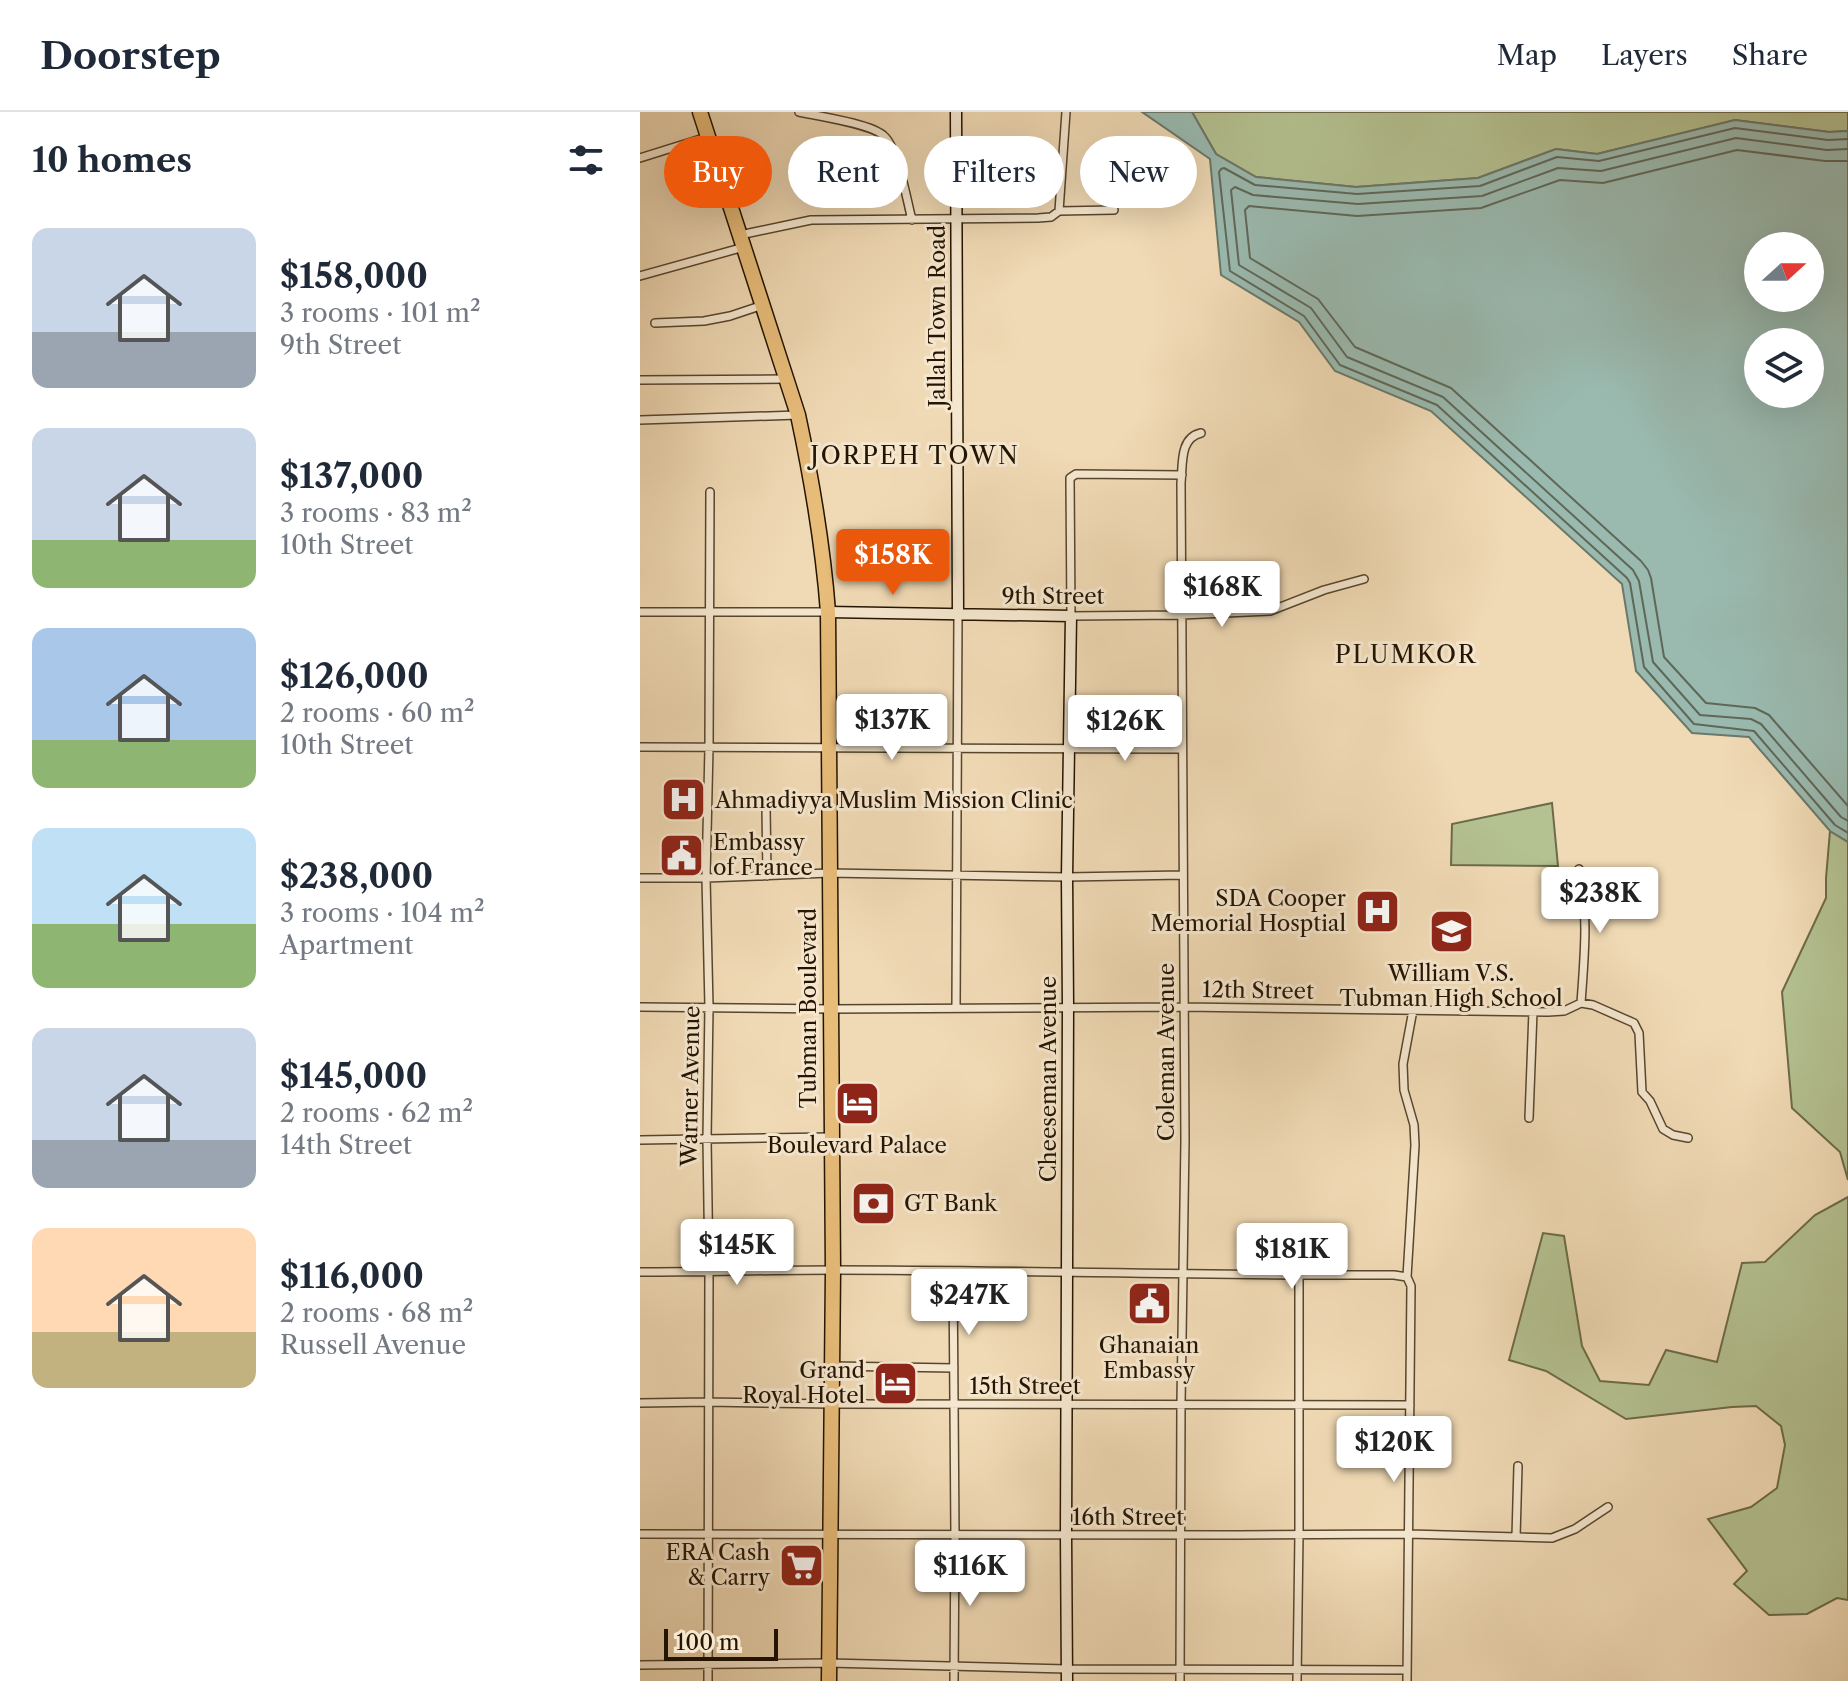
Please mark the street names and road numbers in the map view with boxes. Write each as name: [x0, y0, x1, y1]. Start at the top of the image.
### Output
street label: Jallah Town Road: [924, 225, 951, 410]
street label: 9th Street: [1002, 583, 1105, 610]
street label: Tubman Boulevard: [795, 908, 822, 1108]
street label: Coleman Avenue: [1153, 963, 1180, 1141]
street label: Cheeseman Avenue: [1035, 976, 1062, 1182]
street label: 12th Street: [1202, 976, 1314, 1005]
street label: Warner Avenue: [676, 1005, 705, 1168]
street label: 15th Street: [970, 1373, 1081, 1400]
street label: 16th Street: [1072, 1504, 1184, 1531]

